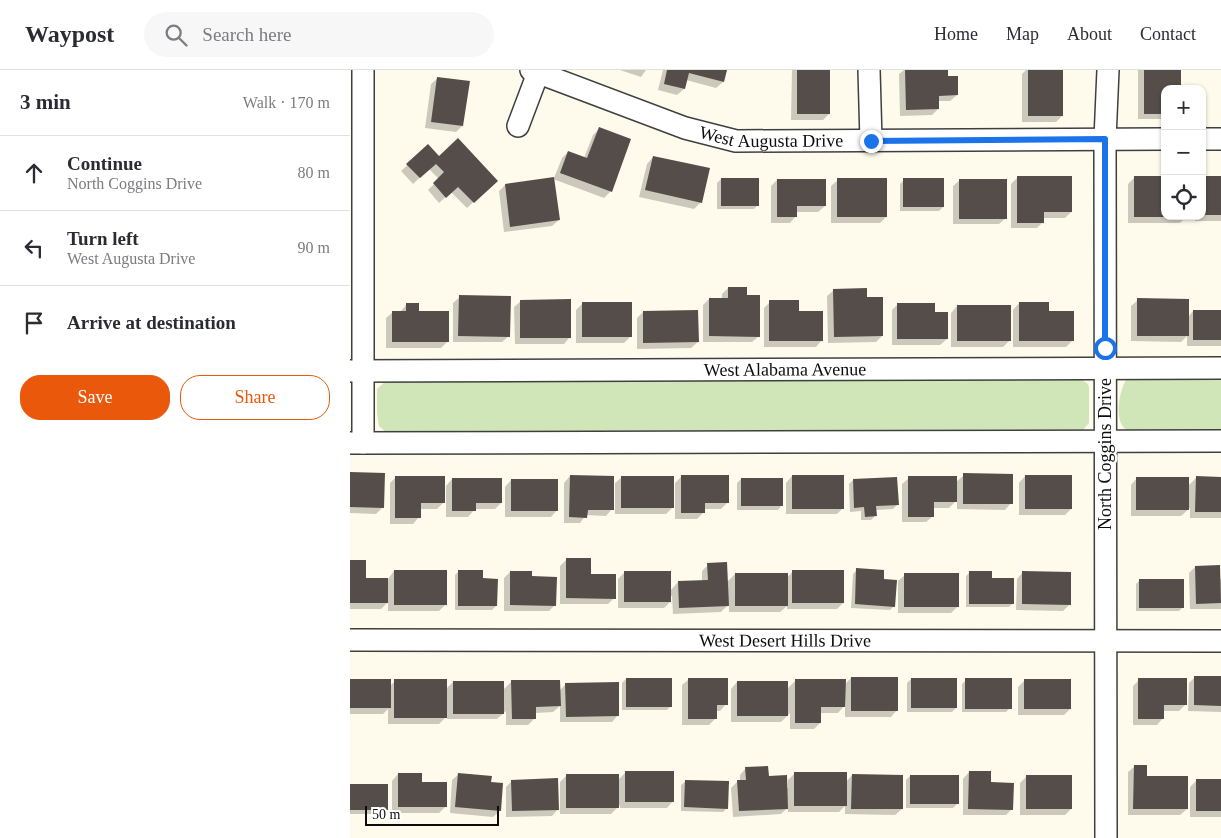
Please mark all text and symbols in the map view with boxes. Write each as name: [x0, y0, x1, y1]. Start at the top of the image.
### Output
search box: [144, 12, 494, 57]
text: Waypost: [25, 21, 114, 47]
icon: search: [162, 21, 190, 49]
text: Search here: [202, 24, 292, 45]
text: Home: [934, 24, 978, 44]
text: Map: [1006, 24, 1039, 44]
text: About: [1067, 24, 1112, 44]
text: Contact: [1140, 24, 1196, 44]
map controls: [1161, 85, 1206, 220]
button: +: [1161, 85, 1206, 130]
text: 3 min: [20, 90, 71, 114]
text: Walk · 170 m: [243, 94, 330, 111]
street label: West Augusta Drive: [697, 122, 843, 151]
route end: [860, 130, 883, 153]
button: −: [1161, 130, 1206, 175]
text: Continue: [67, 153, 142, 174]
icon: ahead: [20, 159, 48, 187]
text: 80 m: [298, 164, 330, 181]
text: North Coggins Drive: [67, 175, 202, 192]
button: locate: [1161, 175, 1206, 220]
text: Turn left: [67, 228, 139, 249]
icon: left: [20, 234, 48, 262]
text: 90 m: [298, 239, 330, 256]
text: West Augusta Drive: [67, 250, 195, 267]
icon: arrive: [20, 309, 48, 337]
text: Arrive at destination: [67, 312, 236, 333]
route start: [1094, 337, 1117, 360]
street label: West Alabama Avenue: [704, 359, 866, 380]
button: Save: [20, 375, 170, 420]
button: Share: [180, 375, 330, 420]
street label: North Coggins Drive: [1095, 378, 1115, 530]
street label: West Desert Hills Drive: [699, 630, 871, 651]
scale bar: [365, 803, 499, 826]
text: 50 m: [372, 807, 400, 822]

